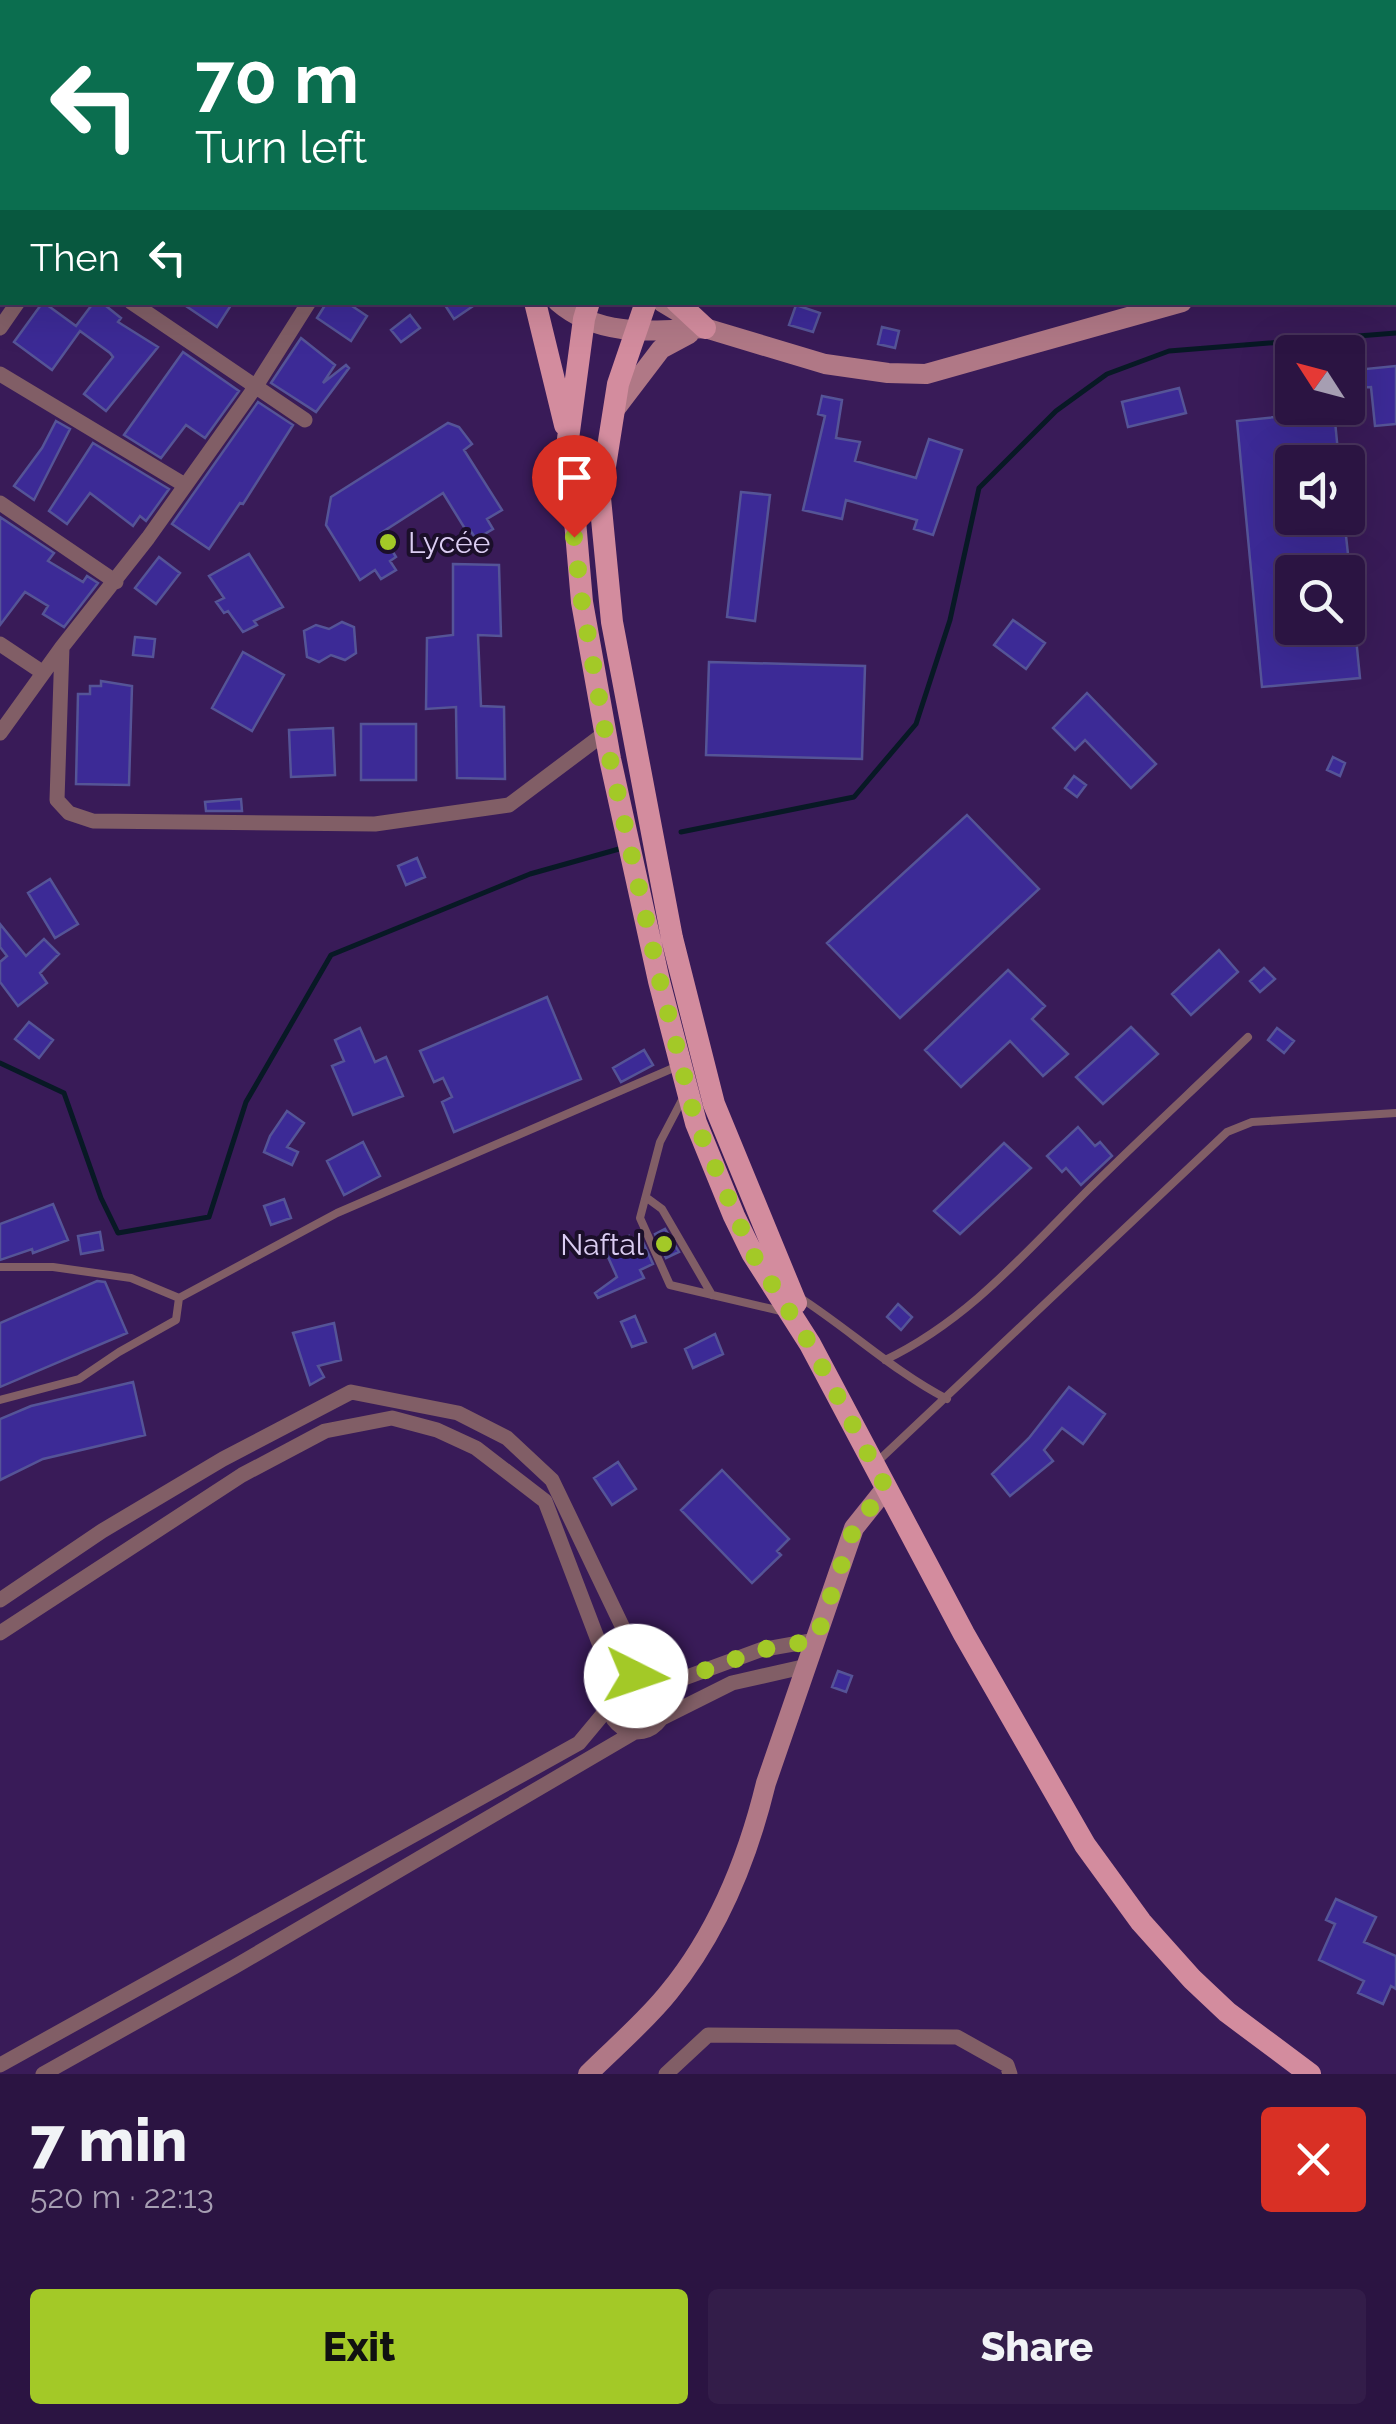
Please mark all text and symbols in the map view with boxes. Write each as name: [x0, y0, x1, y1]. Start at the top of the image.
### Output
text: 70 m: [195, 37, 359, 119]
icon: left: [30, 40, 160, 170]
text: Turn left: [195, 121, 367, 174]
icon: left: [140, 230, 195, 285]
text: Then: [30, 235, 120, 280]
north arrow: [1275, 335, 1365, 425]
map controls: [1275, 335, 1365, 645]
pin: [532, 435, 617, 538]
button: sound: [1275, 445, 1365, 535]
icon: arrive: [547, 450, 602, 505]
place label: Lycée: [408, 525, 490, 560]
marker: Lycée: [377, 531, 399, 553]
button: search: [1275, 555, 1365, 645]
place label: Naftal: [560, 1227, 645, 1262]
marker: Naftal: [653, 1233, 675, 1255]
position arrow: [584, 1624, 688, 1728]
text: 7 min: [30, 2105, 188, 2175]
button: close: [1261, 2107, 1366, 2212]
text: 520 m · 22:13: [30, 2178, 214, 2215]
button: Exit: [30, 2289, 688, 2404]
button: Share: [708, 2289, 1366, 2404]

